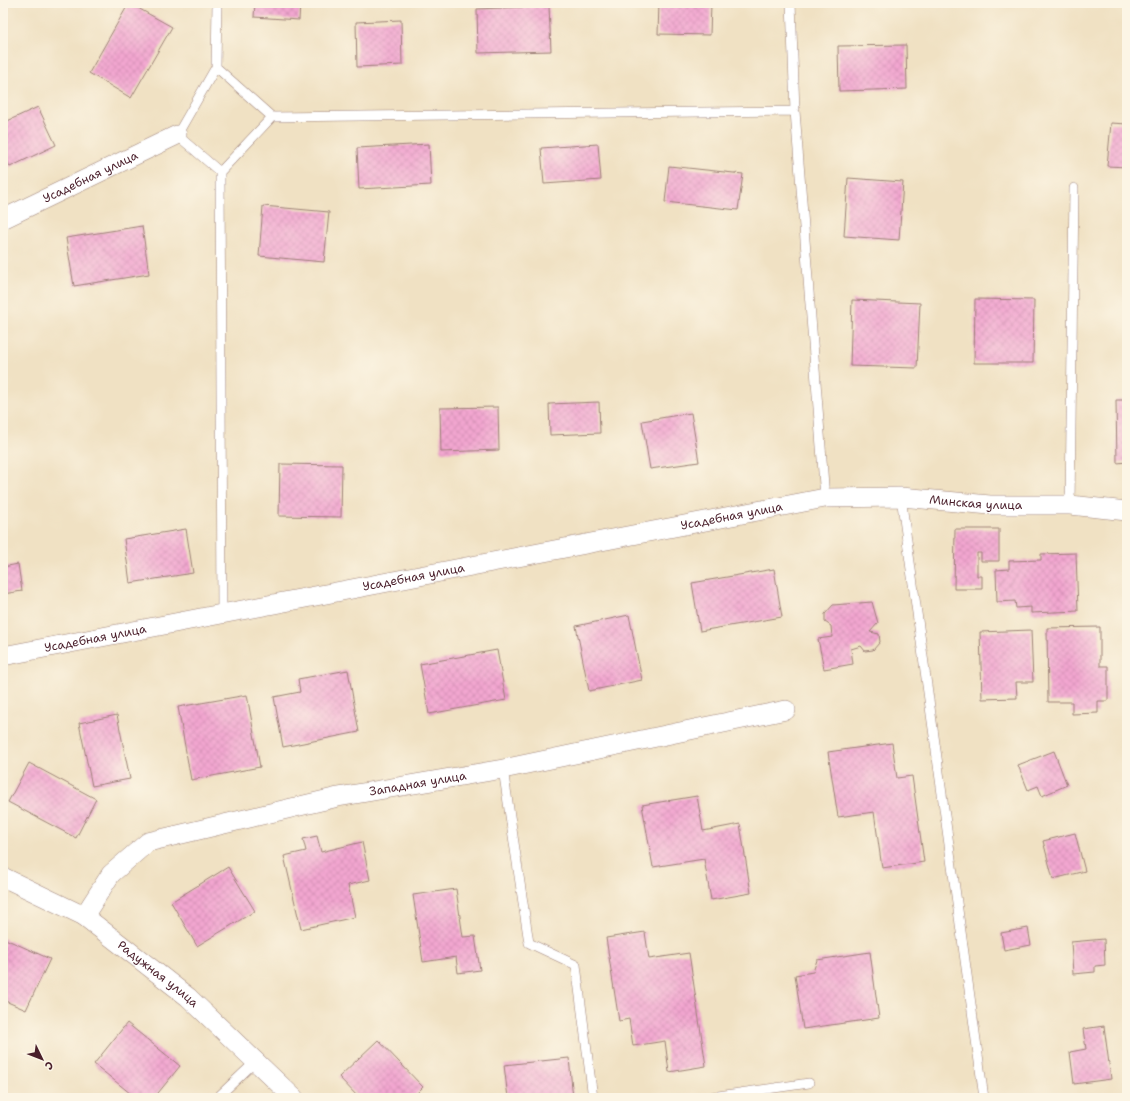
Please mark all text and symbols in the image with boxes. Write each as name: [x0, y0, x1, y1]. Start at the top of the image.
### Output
street label: Усадебная улица: [40, 147, 141, 207]
street label: Минская улица: [929, 492, 1023, 513]
street label: Усадебная улица: [679, 498, 784, 534]
street label: Усадебная улица: [361, 559, 466, 595]
street label: Усадебная улица: [43, 621, 148, 656]
street label: Западная улица: [368, 767, 468, 800]
street label: Радужная улица: [114, 937, 202, 1011]
north arrow: [22, 1039, 62, 1079]
text: С: [41, 1058, 57, 1073]

